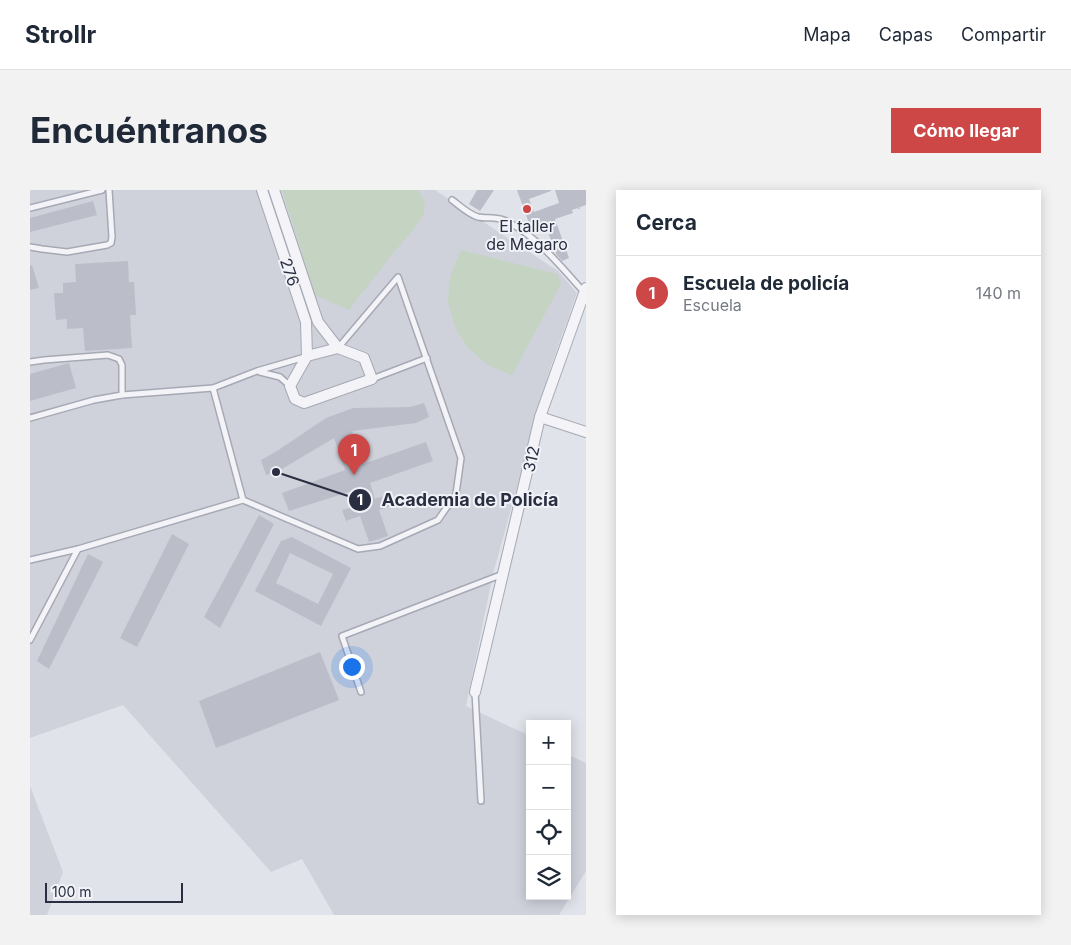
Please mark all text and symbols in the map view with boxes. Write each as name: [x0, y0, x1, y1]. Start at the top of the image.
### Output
text: Strollr: [25, 20, 96, 49]
text: Mapa: [803, 24, 851, 45]
text: Capas: [879, 24, 933, 45]
text: Compartir: [961, 24, 1046, 45]
button: Cómo llegar: [891, 108, 1041, 153]
text: Encuéntranos: [30, 109, 268, 151]
marker: El taller de Megaro: [521, 203, 533, 215]
text: Cerca: [636, 210, 697, 235]
place label: El taller de Megaro: [486, 216, 568, 254]
street label: 276: [276, 255, 304, 289]
text: Escuela de policía: [683, 272, 849, 295]
text: 1: [649, 283, 655, 303]
text: 140 m: [976, 283, 1021, 303]
text: Escuela: [683, 295, 742, 315]
pin: 1: [338, 434, 370, 475]
street label: 312: [518, 444, 544, 474]
callout: Academia de Policía: [347, 484, 569, 517]
text: Academia de Policía: [382, 489, 558, 510]
text: 1: [357, 490, 363, 509]
your location: [339, 654, 365, 680]
map controls: [526, 720, 571, 900]
button: +: [526, 720, 571, 765]
button: −: [526, 765, 571, 810]
button: locate: [526, 810, 571, 855]
button: layers: [526, 855, 571, 900]
scale bar: [45, 880, 182, 903]
text: 100 m: [52, 883, 92, 900]

